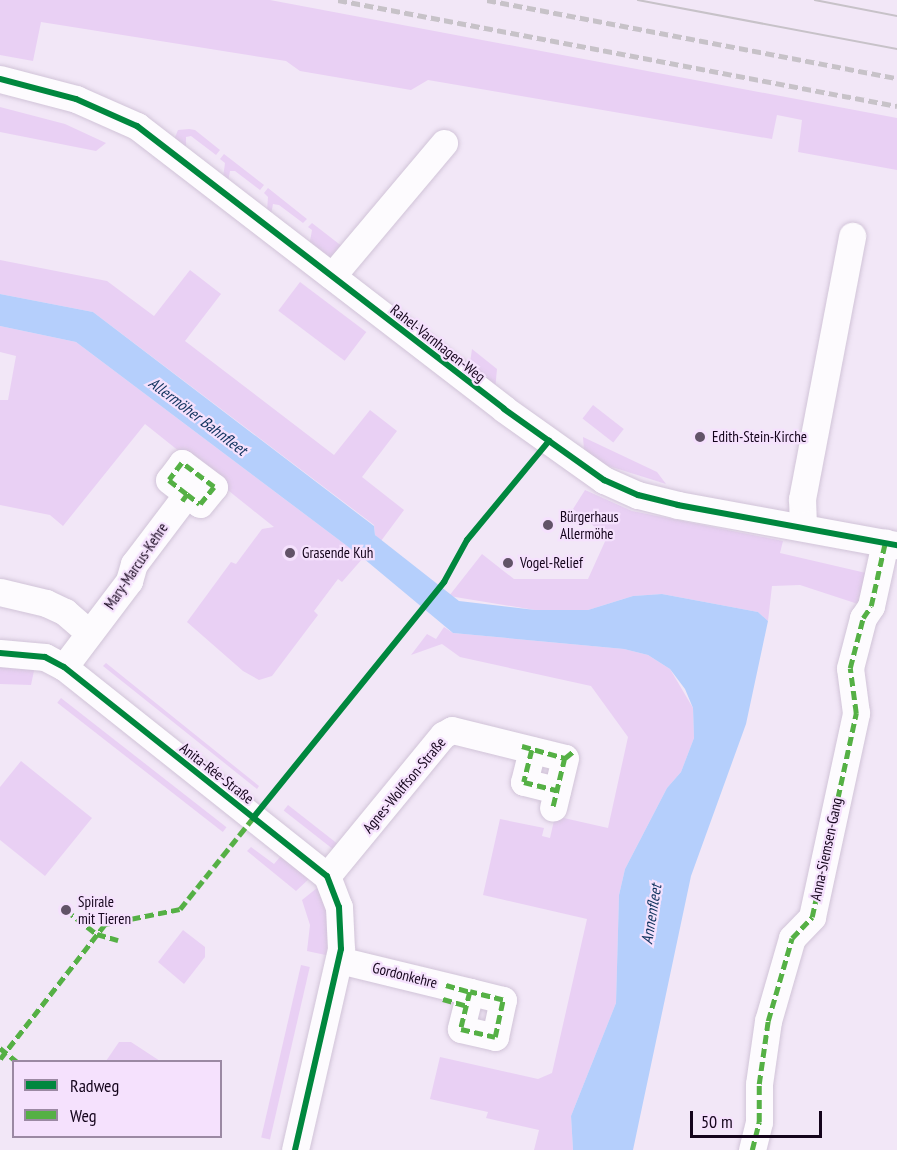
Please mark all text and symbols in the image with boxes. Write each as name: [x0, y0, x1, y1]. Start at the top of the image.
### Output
street label: Rahel-Varnhagen-Weg: [387, 301, 489, 385]
water label: Allermöher Bahnfleet: [145, 373, 251, 459]
place label: Edith-Stein-Kirche: [712, 428, 807, 446]
marker: Edith-Stein-Kirche: [693, 430, 707, 444]
place label: Bürgerhaus Allermöhe: [560, 507, 619, 542]
marker: Bürgerhaus Allermöhe: [541, 518, 555, 532]
street label: Mary-Marcus-Kehre: [100, 519, 172, 613]
place label: Grasende Kuh: [302, 544, 373, 562]
marker: Grasende Kuh: [283, 546, 297, 560]
place label: Vogel-Relief: [520, 554, 583, 572]
marker: Vogel-Relief: [501, 556, 515, 570]
street label: Agnes-Wolffson-Straße: [359, 733, 449, 837]
street label: Anita-Rée-Straße: [176, 739, 258, 807]
street label: Anna-Siemsen-Gang: [806, 796, 846, 902]
water label: Annenfleet: [637, 883, 665, 945]
place label: Spirale mit Tieren: [78, 892, 131, 927]
marker: Spirale mit Tieren: [59, 903, 73, 917]
street label: Gordonkehre: [371, 958, 439, 992]
legend: [12, 1060, 222, 1138]
text: Radweg: [70, 1074, 119, 1097]
scale bar: [693, 1099, 825, 1137]
text: Weg: [70, 1104, 97, 1127]
text: 50 m: [701, 1110, 733, 1133]

